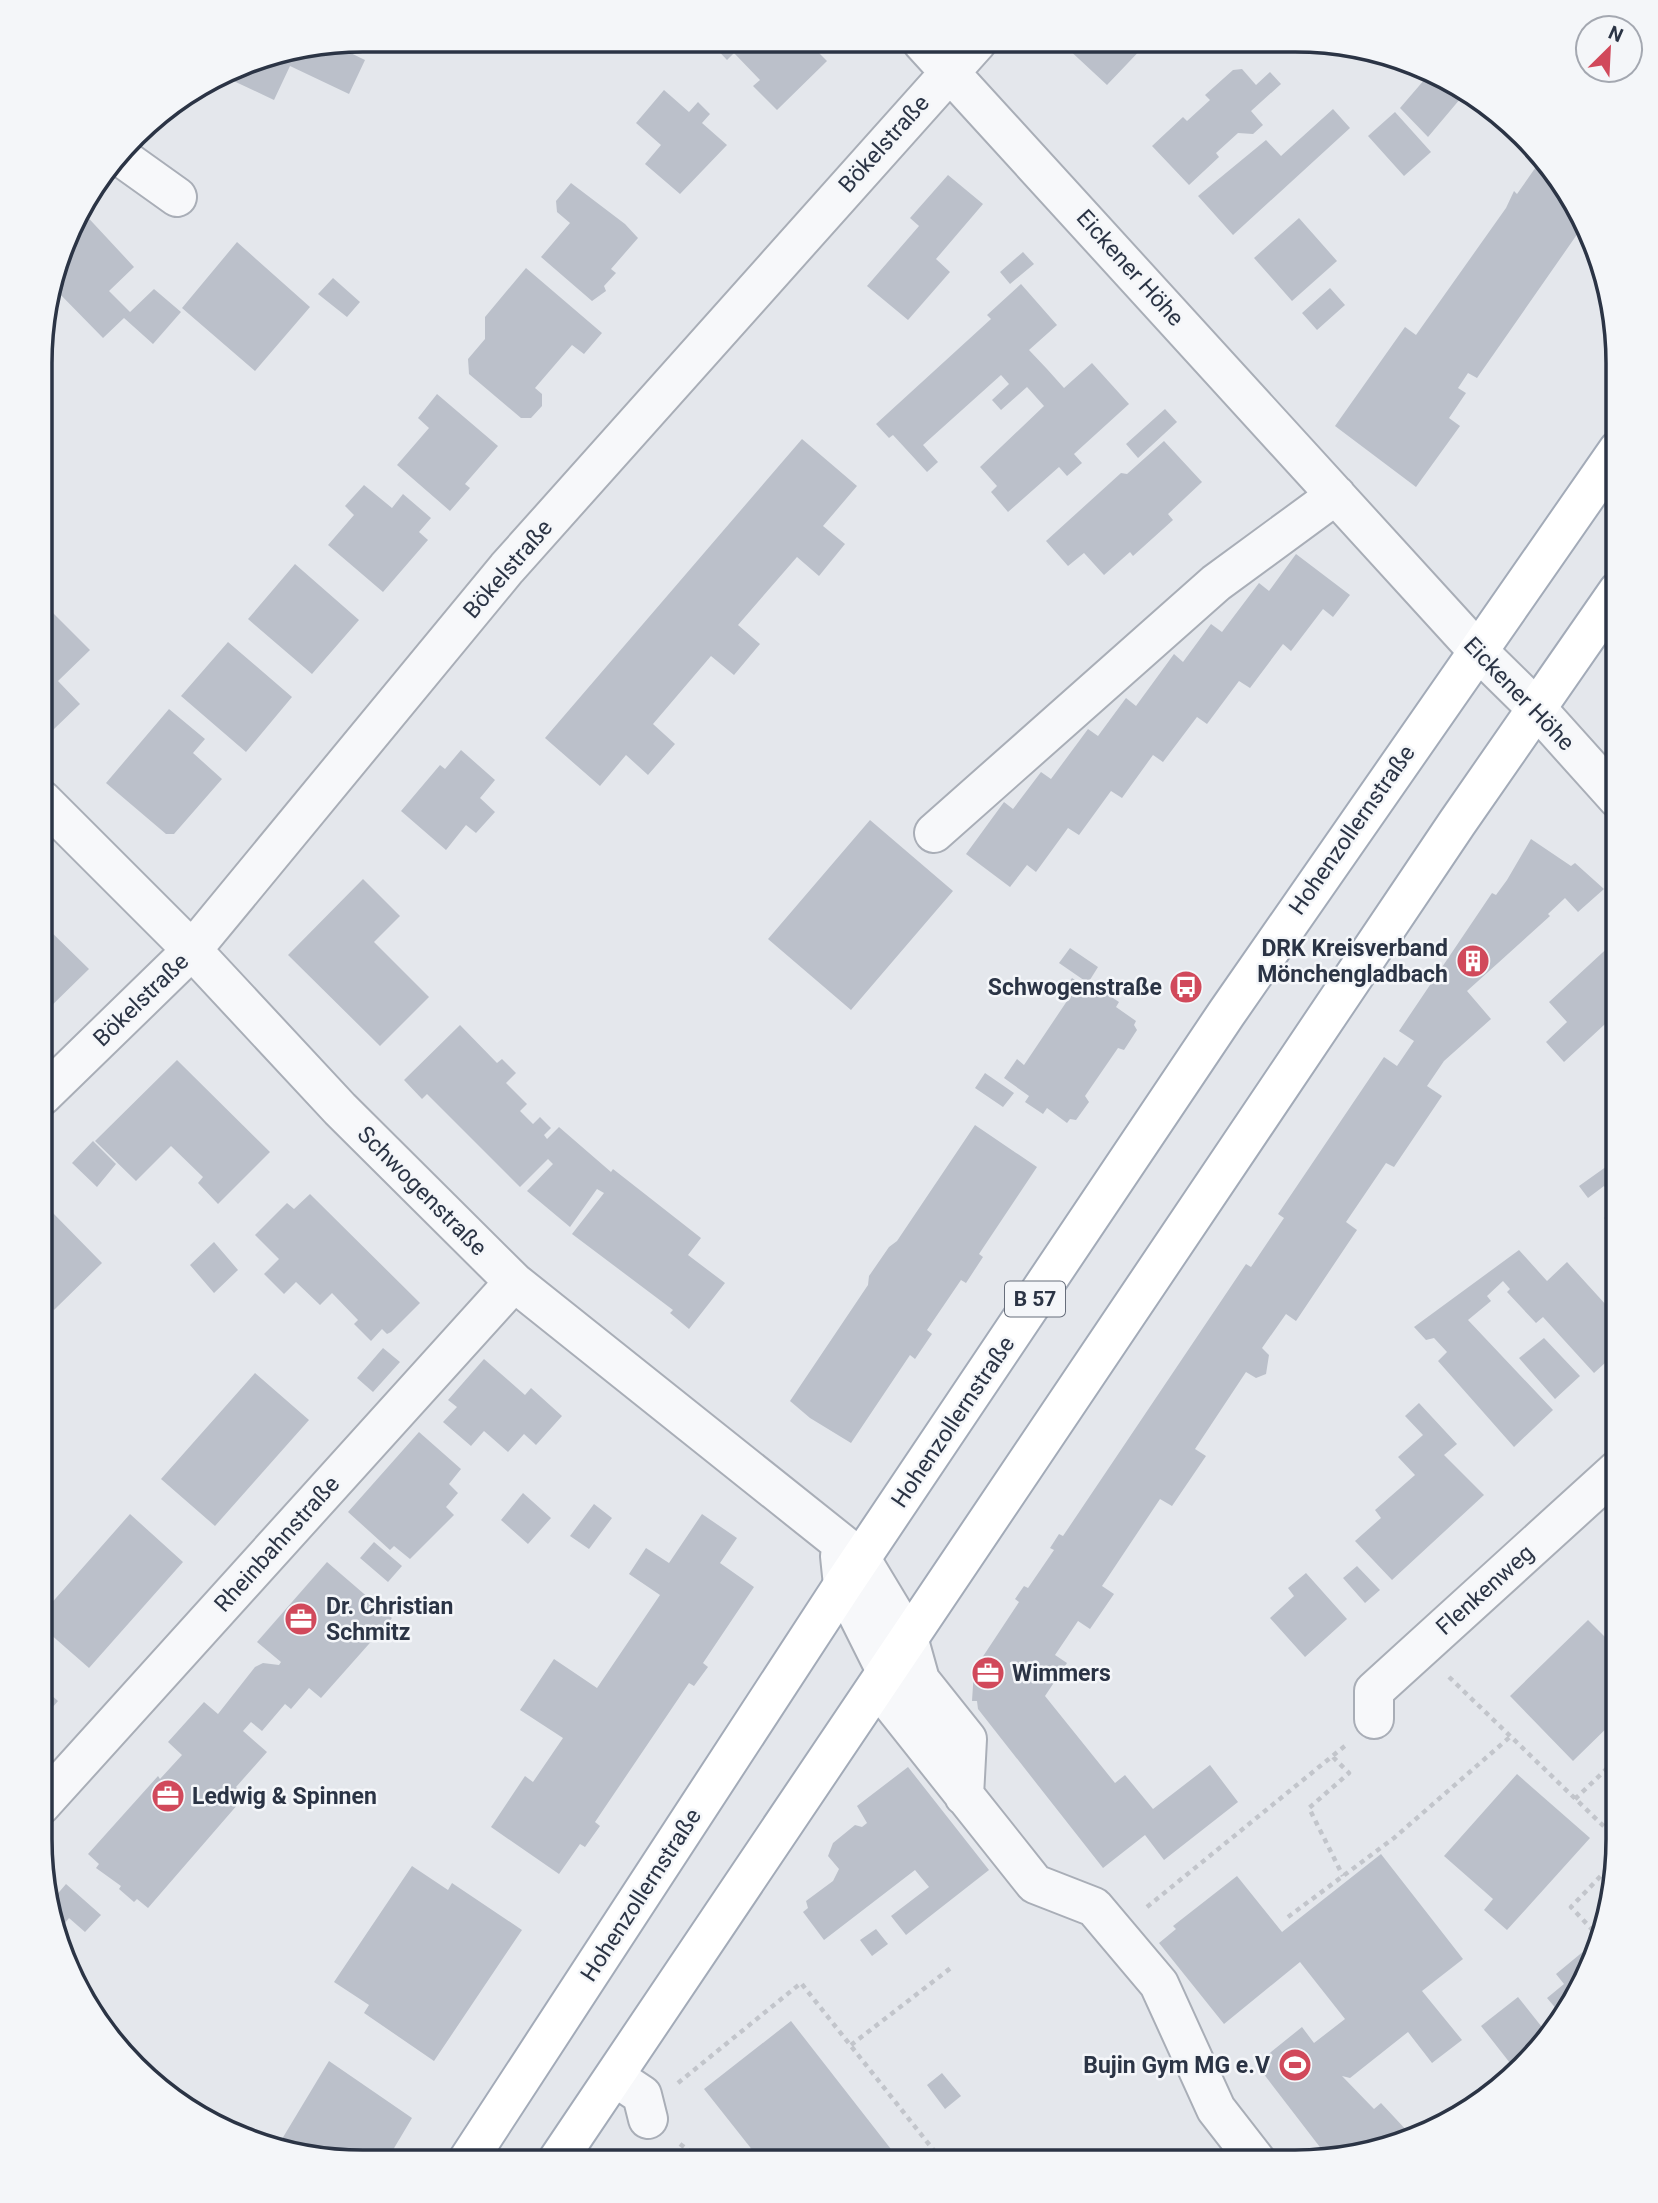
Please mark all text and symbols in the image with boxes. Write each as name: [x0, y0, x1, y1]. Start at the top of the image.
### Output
north arrow: [1574, 14, 1644, 84]
text: N: [1605, 21, 1627, 47]
street label: Bökelstraße: [833, 90, 935, 198]
street label: Eickener Höhe: [1071, 204, 1189, 332]
street label: Bökelstraße: [458, 514, 558, 624]
street label: Eickener Höhe: [1458, 632, 1580, 756]
street label: Hohenzollernstraße: [1283, 740, 1421, 920]
place label: DRK Kreisverband Mönchengladbach: [1257, 935, 1448, 988]
building icon: DRK Kreisverband Mönchengladbach: [1454, 942, 1492, 980]
street label: Bökelstraße: [88, 948, 194, 1052]
bus stop icon: Schwogenstraße: [1167, 968, 1205, 1006]
place label: Schwogenstraße: [988, 974, 1162, 1001]
street label: Schwogenstraße: [352, 1121, 492, 1261]
road number: B 57: [1005, 1282, 1065, 1316]
street label: Hohenzollernstraße: [886, 1331, 1020, 1513]
street label: Rheinbahnstraße: [209, 1471, 345, 1617]
street label: Flenkenweg: [1431, 1539, 1539, 1641]
place label: Dr. Christian Schmitz: [326, 1593, 453, 1646]
office icon: Dr. Christian Schmitz: [282, 1600, 320, 1638]
office icon: Wimmers: [969, 1654, 1007, 1692]
place label: Wimmers: [1012, 1660, 1111, 1687]
office icon: Ledwig & Spinnen: [149, 1777, 187, 1815]
place label: Ledwig & Spinnen: [192, 1783, 377, 1810]
street label: Hohenzollernstraße: [575, 1804, 707, 1986]
sports icon: Bujin Gym MG e.V: [1276, 2046, 1314, 2084]
place label: Bujin Gym MG e.V: [1083, 2052, 1270, 2079]

